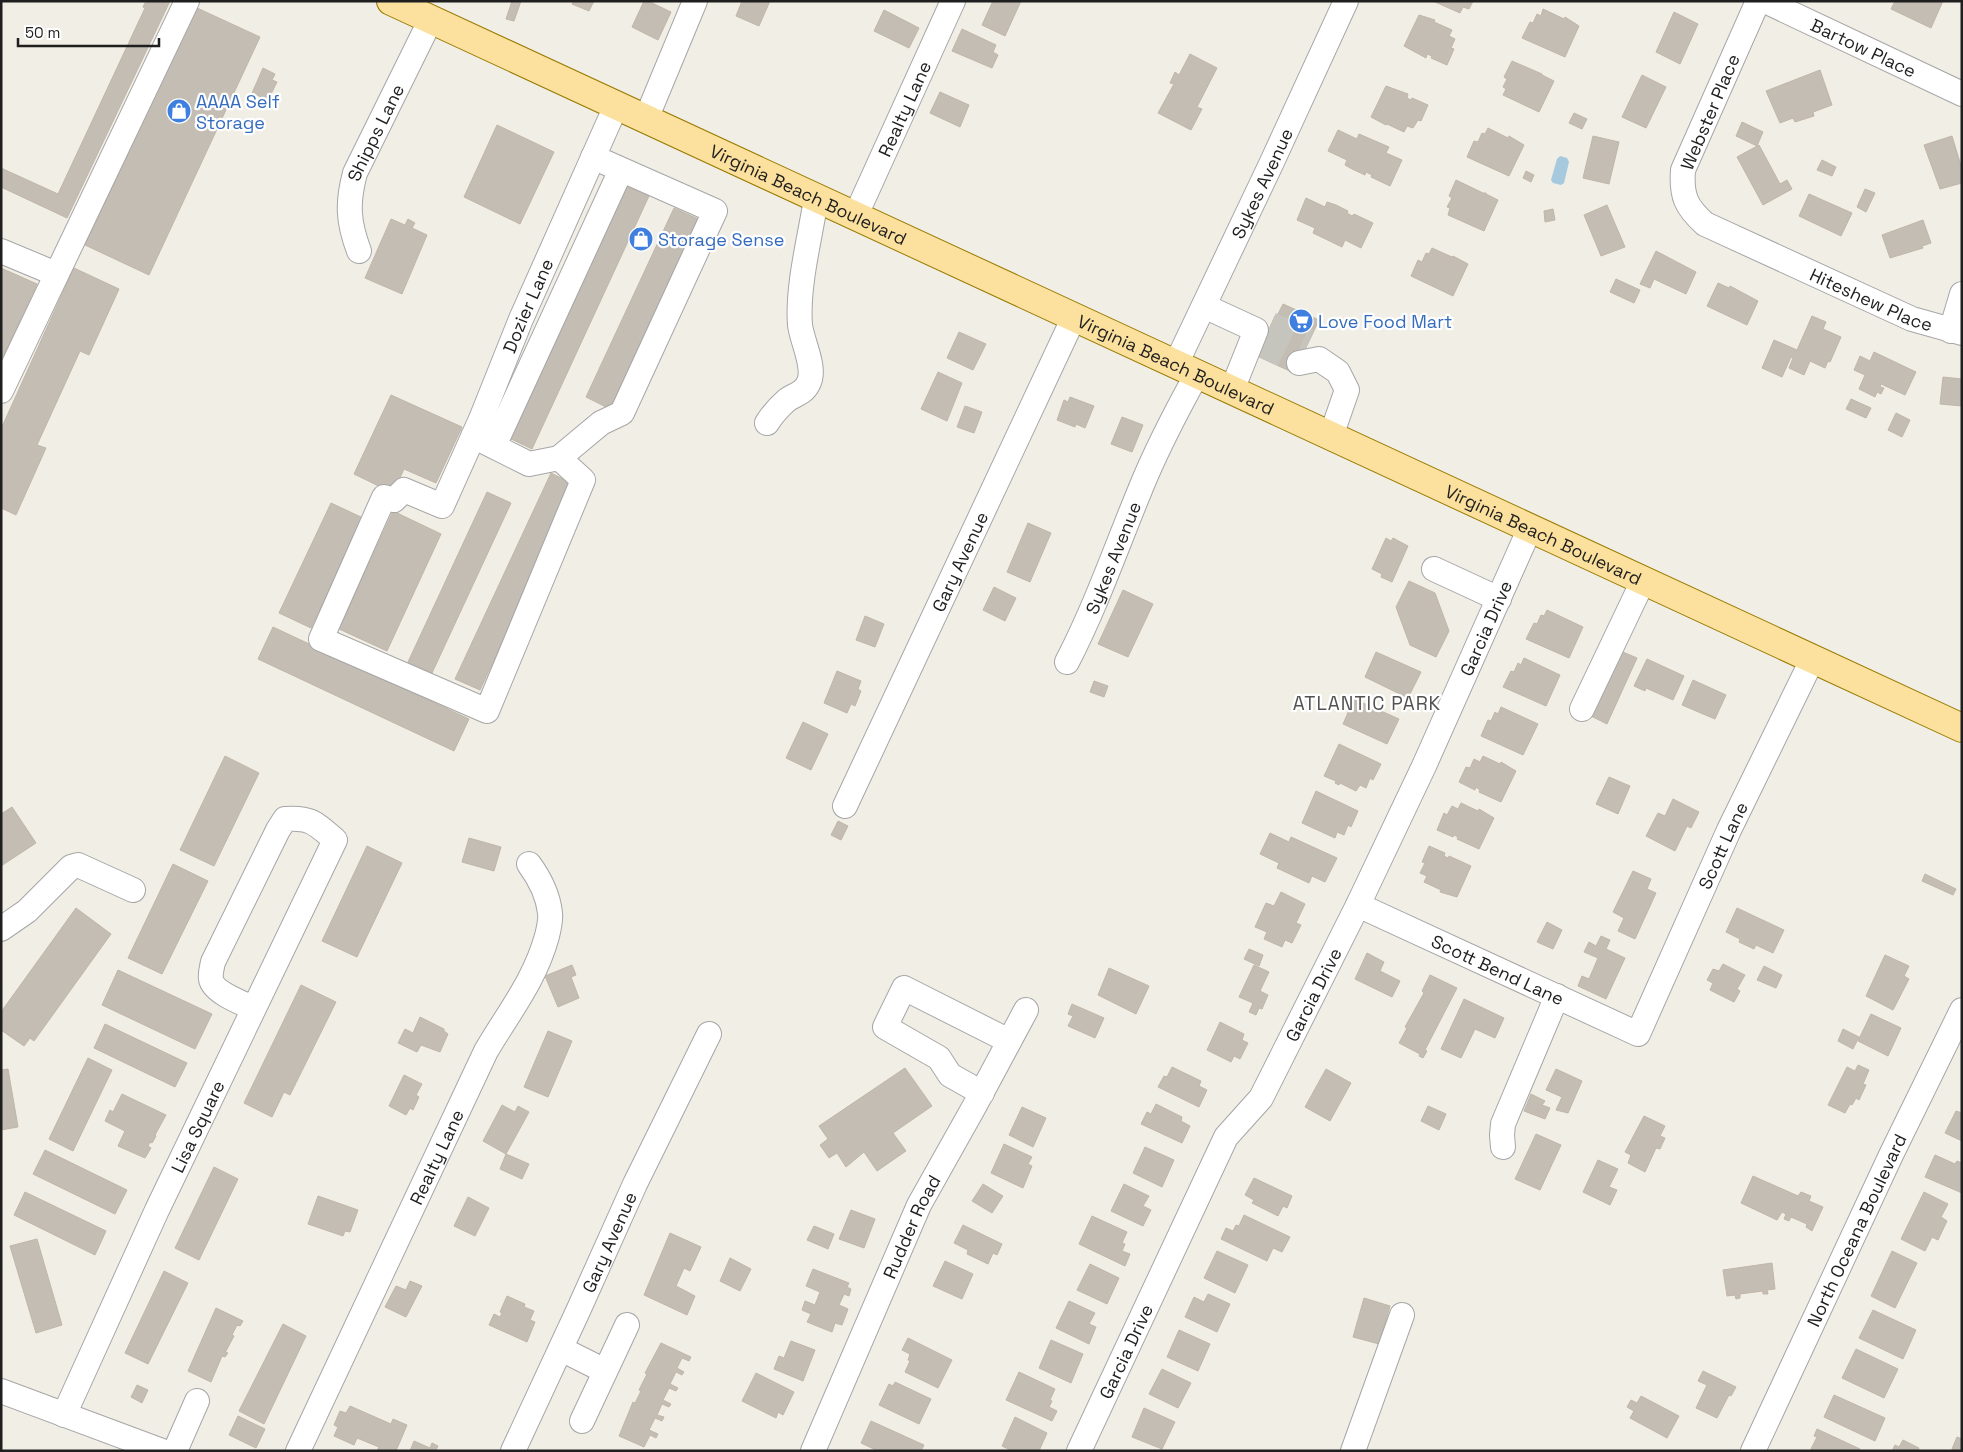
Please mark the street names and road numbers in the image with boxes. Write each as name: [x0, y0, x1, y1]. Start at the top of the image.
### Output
street label: Bartow Place: [1807, 13, 1920, 82]
street label: Webster Place: [1675, 51, 1745, 173]
street label: Realty Lane: [872, 57, 936, 160]
street label: Shipps Lane: [342, 80, 409, 183]
street label: Sykes Avenue: [1226, 124, 1298, 242]
street label: Virginia Beach Boulevard: [706, 139, 911, 250]
street label: Dozier Lane: [497, 255, 558, 356]
street label: Hiteshew Place: [1806, 262, 1935, 336]
street label: Virginia Beach Boulevard: [1074, 309, 1278, 420]
street label: Virginia Beach Boulevard: [1442, 479, 1646, 590]
street label: Sykes Avenue: [1080, 498, 1146, 617]
street label: Gary Avenue: [926, 508, 993, 615]
street label: Garcia Drive: [1454, 577, 1517, 679]
street label: Scott Lane: [1693, 798, 1753, 893]
street label: Scott Bend Lane: [1428, 929, 1568, 1010]
street label: Garcia Drive: [1280, 944, 1346, 1045]
street label: Lisa Square: [165, 1076, 229, 1176]
street label: Realty Lane: [404, 1106, 468, 1208]
street label: North Oceana Boulevard: [1801, 1130, 1911, 1330]
street label: Rudder Road: [877, 1171, 945, 1282]
street label: Gary Avenue: [576, 1188, 642, 1296]
street label: Garcia Drive: [1094, 1300, 1158, 1402]

